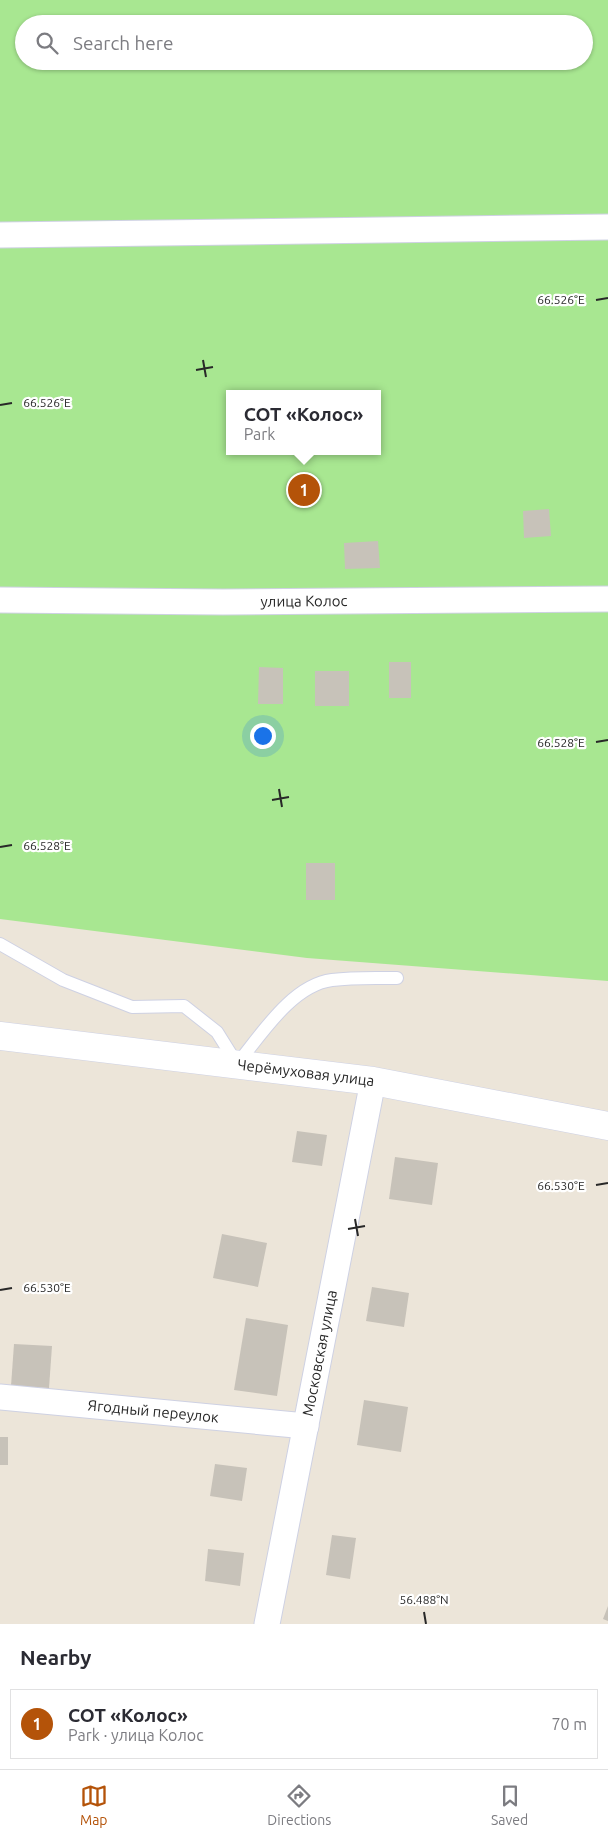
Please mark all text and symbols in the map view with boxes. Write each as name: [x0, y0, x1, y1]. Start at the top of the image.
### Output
search box: [15, 15, 593, 70]
icon: search: [33, 29, 61, 57]
text: Search here: [73, 32, 173, 54]
text: 66.526°E: [537, 293, 585, 306]
popup: [226, 390, 381, 455]
text: 66.526°E: [23, 396, 71, 409]
text: СОТ «Колос»: [244, 403, 363, 425]
text: Park: [244, 425, 275, 443]
pin: 1: [288, 471, 320, 509]
street label: улица Колос: [261, 592, 347, 610]
your location: [250, 723, 276, 749]
text: 66.528°E: [537, 736, 585, 749]
text: 66.528°E: [23, 839, 71, 852]
street label: Черёмуховая улица: [236, 1056, 375, 1089]
text: 66.530°E: [537, 1179, 585, 1192]
text: 66.530°E: [23, 1281, 71, 1294]
street label: Московская улица: [299, 1288, 340, 1418]
street label: Ягодный переулок: [87, 1396, 220, 1426]
text: 56.488°N: [399, 1593, 449, 1606]
text: Nearby: [20, 1645, 91, 1669]
text: СОТ «Колос»: [68, 1704, 188, 1726]
text: 1: [32, 1715, 42, 1733]
text: 70 m: [551, 1715, 587, 1733]
text: Park · улица Колос: [68, 1726, 204, 1744]
tab: Map: [80, 1782, 108, 1828]
tab: Directions: [267, 1782, 331, 1828]
tab: Saved: [491, 1782, 528, 1828]

